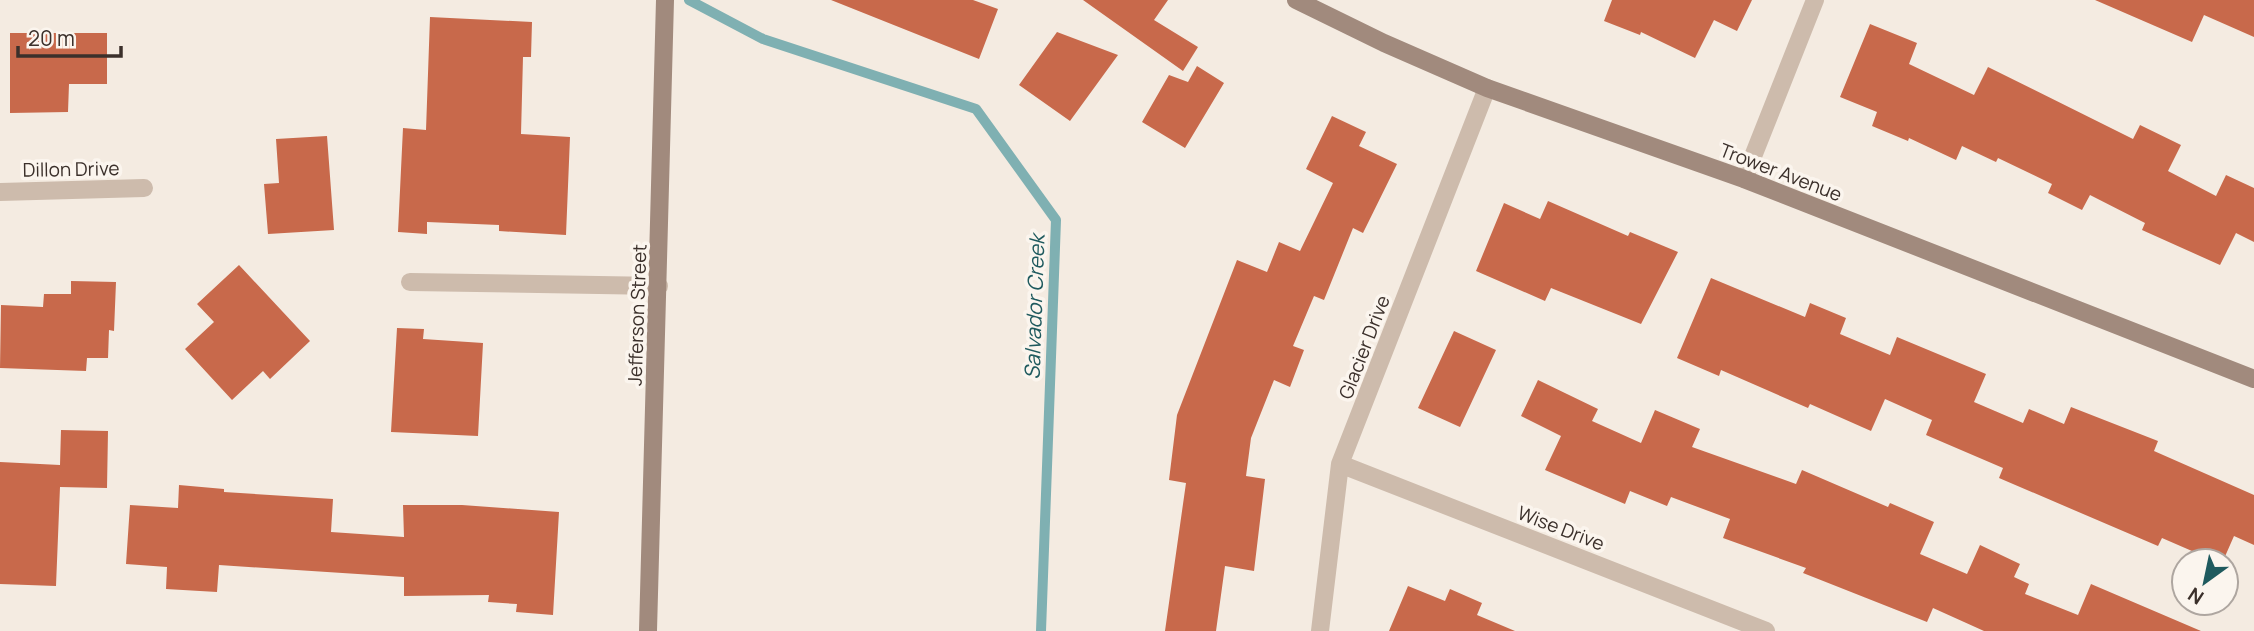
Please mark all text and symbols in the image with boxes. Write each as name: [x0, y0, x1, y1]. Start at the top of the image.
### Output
scale bar: [18, 14, 121, 58]
text: 20 m: [28, 24, 75, 52]
street label: Trower Avenue: [1716, 137, 1846, 207]
street label: Dillon Drive: [22, 155, 120, 183]
water label: Salvador Creek: [1017, 231, 1051, 380]
street label: Jefferson Street: [622, 244, 652, 386]
street label: Glacier Drive: [1332, 291, 1396, 403]
street label: Wise Drive: [1514, 500, 1608, 556]
north arrow: [2170, 547, 2240, 617]
text: N: [2183, 582, 2209, 611]

